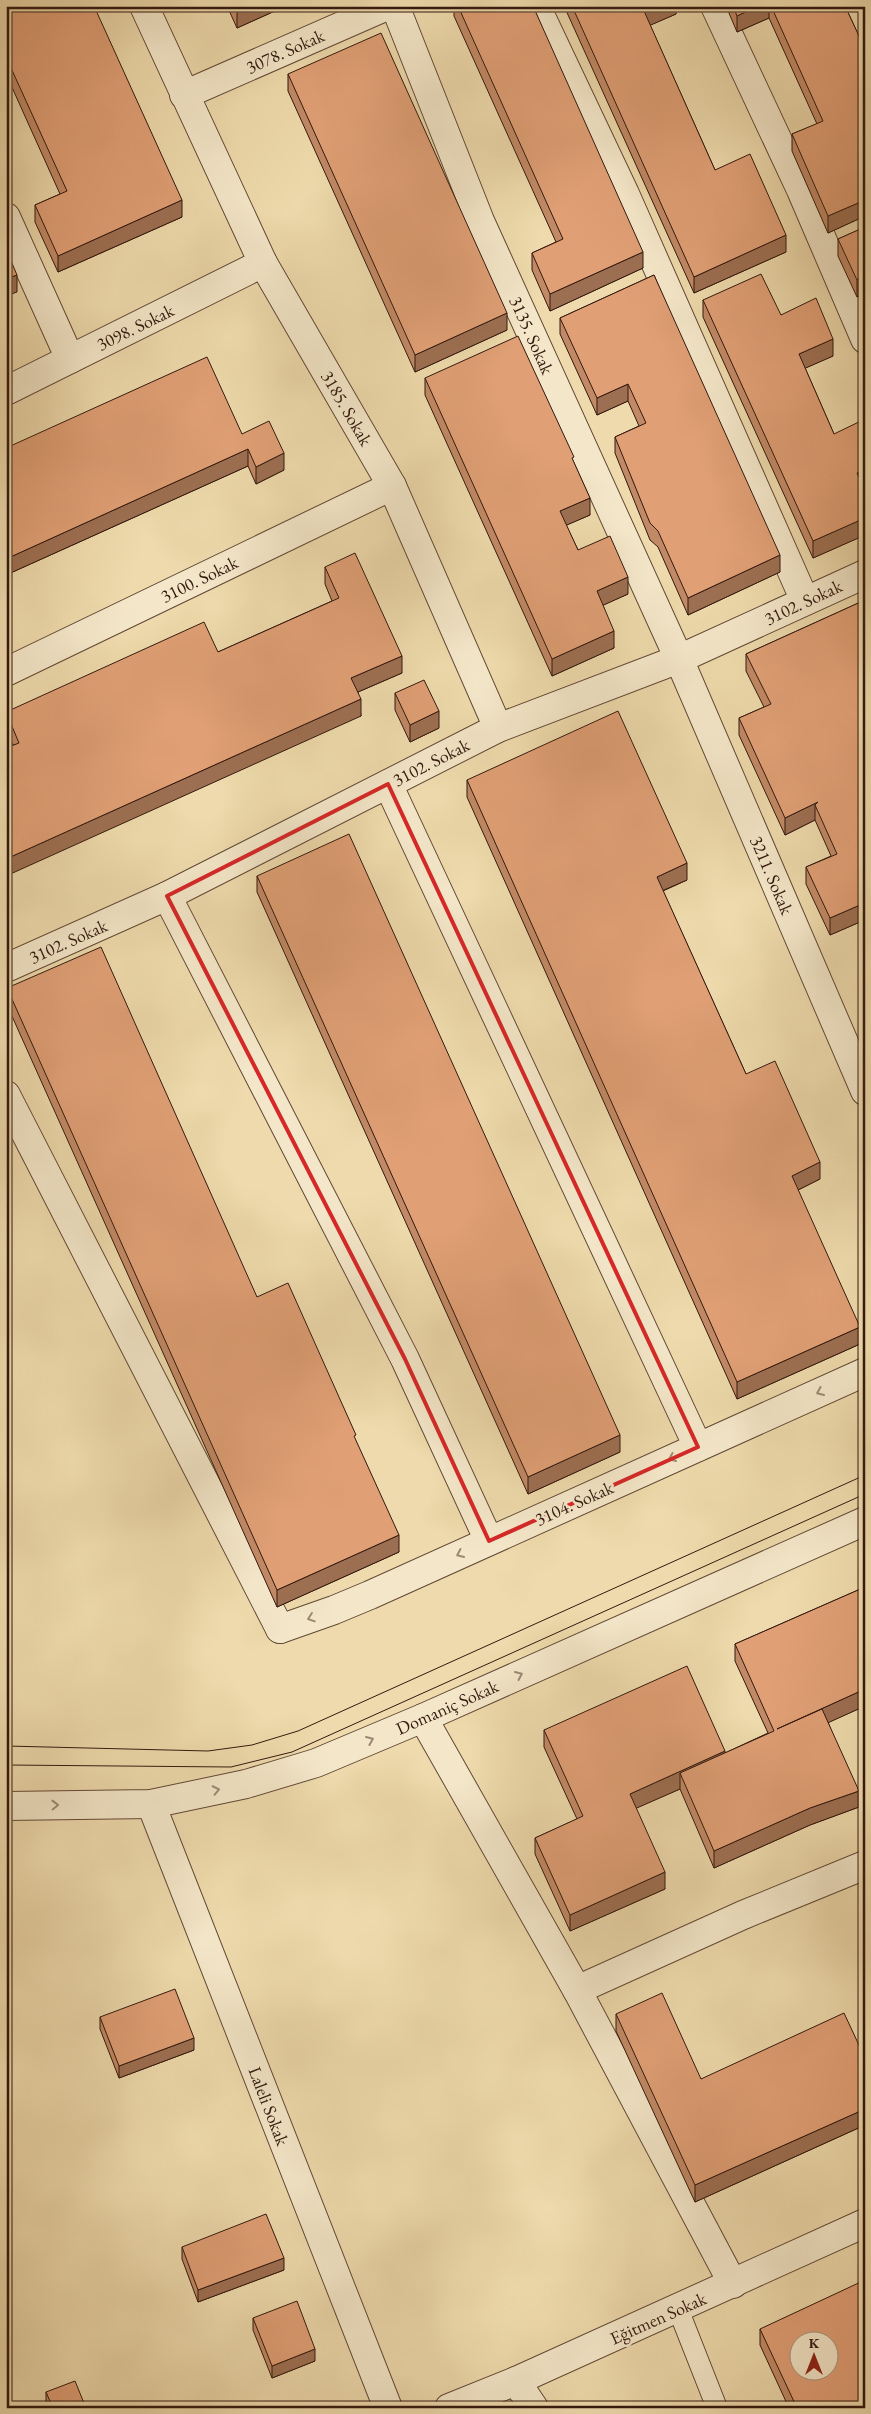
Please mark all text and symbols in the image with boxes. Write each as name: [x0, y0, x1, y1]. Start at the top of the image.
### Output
street label: 3078. Sokak: [242, 23, 328, 78]
street label: 3135. Sokak: [505, 292, 560, 378]
street label: 3098. Sokak: [92, 298, 178, 356]
street label: 3185. Sokak: [316, 366, 378, 450]
street label: 3100. Sokak: [156, 550, 242, 608]
street label: 3102. Sokak: [760, 574, 846, 630]
street label: 3102. Sokak: [389, 733, 474, 791]
street label: 3211. Sokak: [745, 832, 799, 918]
street label: 3102. Sokak: [25, 913, 111, 968]
one-way arrow: [816, 1385, 825, 1396]
one-way arrow: [668, 1452, 677, 1463]
street label: 3104. Sokak: [531, 1475, 617, 1530]
one-way arrow: [456, 1547, 465, 1558]
one-way arrow: [307, 1612, 316, 1622]
one-way arrow: [514, 1671, 523, 1681]
street label: Domaniç Sokak: [392, 1674, 502, 1740]
one-way arrow: [365, 1736, 374, 1747]
one-way arrow: [212, 1785, 220, 1796]
one-way arrow: [51, 1800, 59, 1811]
street label: Laleli Sokak: [243, 2063, 295, 2149]
street label: Eğitmen Sokak: [606, 2286, 710, 2350]
north arrow: [788, 2332, 838, 2382]
text: K: [809, 2334, 820, 2352]

